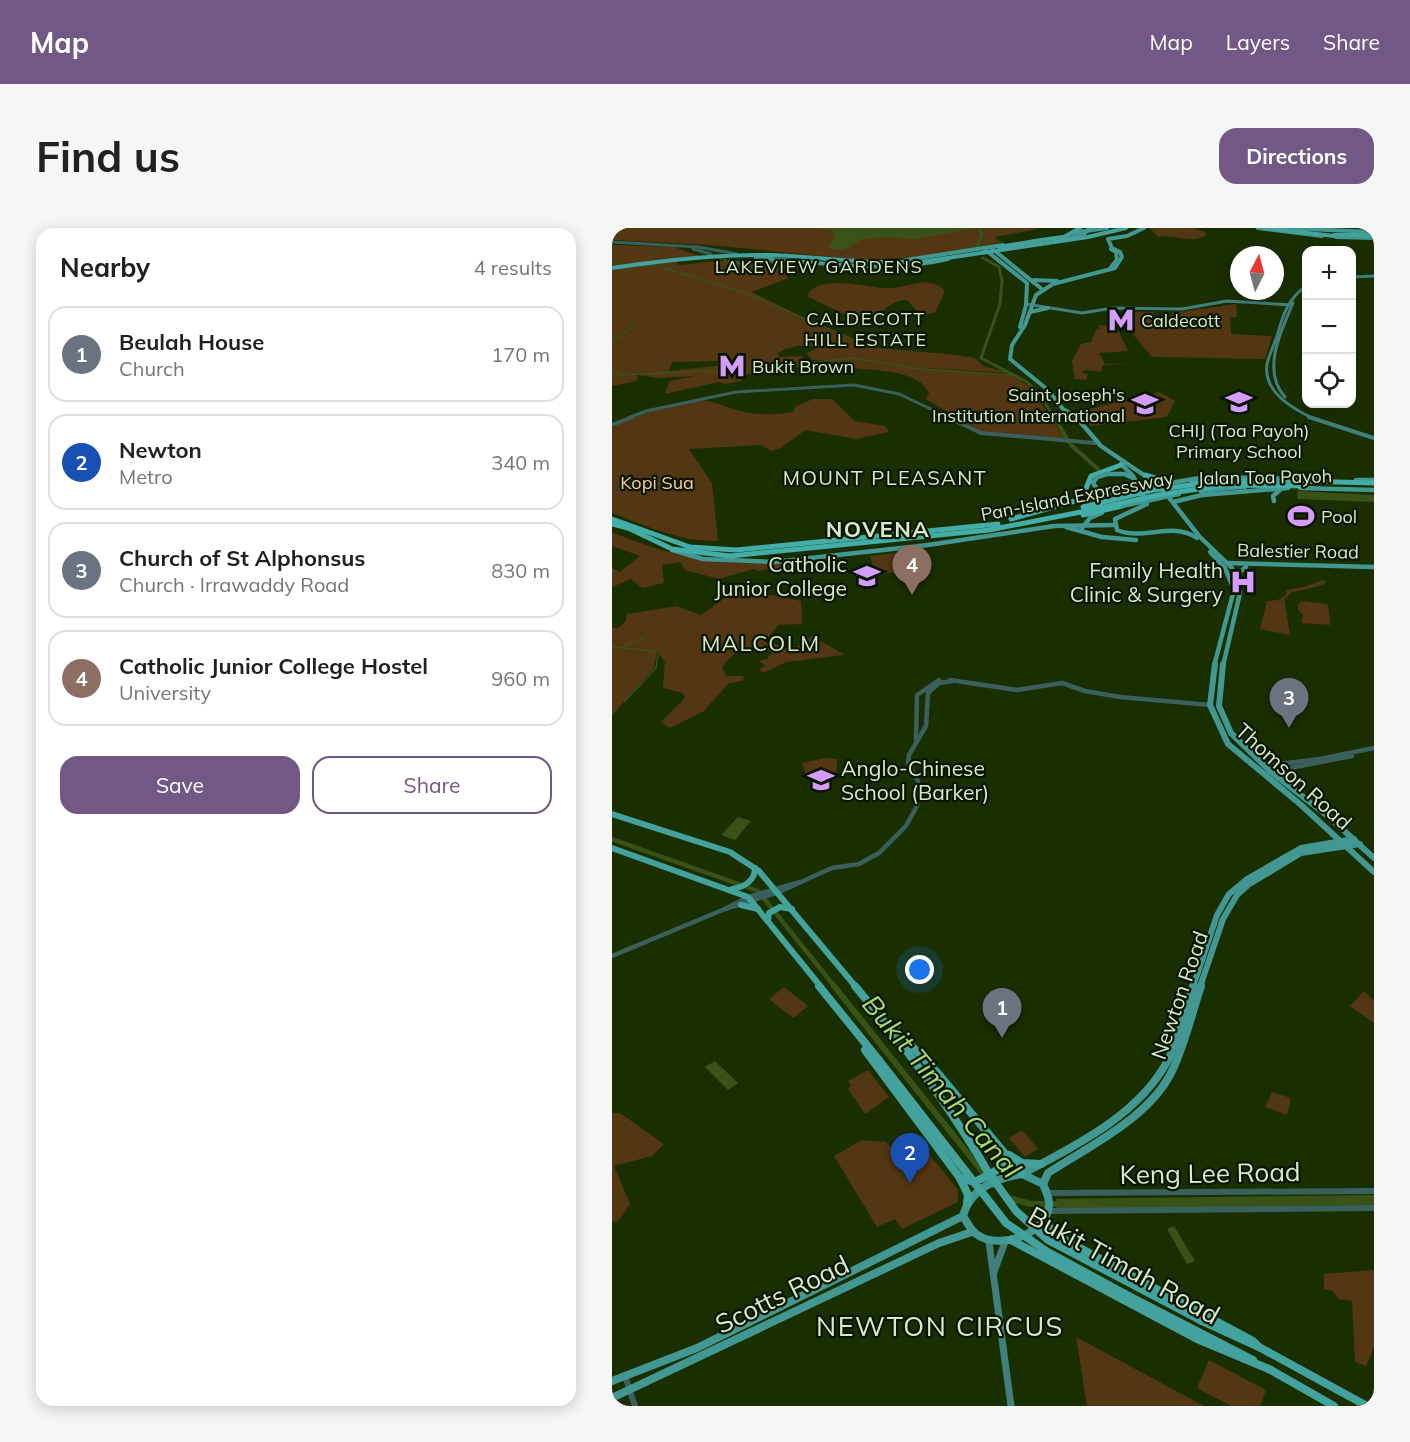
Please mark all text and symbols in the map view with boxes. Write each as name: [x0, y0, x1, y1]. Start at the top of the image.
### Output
text: Map: [30, 25, 89, 60]
text: Map: [1150, 29, 1193, 55]
text: Layers: [1226, 29, 1290, 55]
text: Share: [1323, 29, 1380, 55]
button: Directions: [1219, 128, 1374, 184]
text: Find us: [36, 130, 180, 183]
north arrow: [1230, 246, 1284, 300]
map controls: [1302, 246, 1356, 408]
button: +: [1302, 246, 1356, 300]
text: Nearby: [60, 251, 150, 284]
text: 4 results: [474, 255, 552, 280]
district label: LAKEVIEW GARDENS: [715, 255, 923, 278]
button: −: [1302, 300, 1356, 354]
metro station icon: Caldecott: [1106, 305, 1136, 335]
district label: CALDECOTT HILL ESTATE: [804, 307, 928, 351]
place label: Caldecott: [1141, 309, 1220, 332]
text: Beulah House: [119, 328, 264, 356]
text: 1: [76, 342, 88, 367]
text: 170 m: [491, 342, 550, 367]
metro station icon: Bukit Brown: [717, 351, 747, 381]
button: locate: [1302, 354, 1356, 408]
place label: Bukit Brown: [752, 355, 854, 378]
text: Church: [119, 356, 185, 381]
place label: Saint Joseph's Institution International: [932, 383, 1125, 427]
school or university icon: CHIJ (Toa Payoh) Primary School: [1224, 387, 1254, 417]
school or university icon: Saint Joseph's Institution International: [1130, 389, 1160, 419]
place label: CHIJ (Toa Payoh) Primary School: [1168, 419, 1310, 463]
text: Newton: [119, 436, 202, 464]
text: 2: [76, 450, 88, 475]
text: 340 m: [491, 450, 550, 475]
text: Metro: [119, 464, 173, 489]
street label: Jalan Toa Payoh: [1198, 464, 1332, 490]
district label: MOUNT PLEASANT: [783, 465, 987, 490]
street label: Pan-Island Expressway: [979, 466, 1176, 526]
park label: Kopi Sua: [620, 471, 694, 494]
sports icon: Pool: [1286, 501, 1316, 531]
place label: Pool: [1321, 505, 1357, 528]
district label: NOVENA: [826, 515, 930, 543]
street label: Balestier Road: [1237, 538, 1359, 564]
text: Church of St Alphonsus: [119, 544, 365, 572]
pin: 4: [892, 546, 932, 595]
place label: Catholic Junior College: [714, 551, 847, 601]
place label: Family Health Clinic & Surgery: [1070, 557, 1223, 607]
text: 3: [76, 558, 88, 583]
text: 830 m: [491, 558, 550, 583]
school or university icon: Catholic Junior College: [852, 561, 882, 591]
hospital icon: Family Health Clinic & Surgery: [1228, 567, 1258, 597]
text: Church · Irrawaddy Road: [119, 572, 349, 597]
district label: MALCOLM: [701, 629, 821, 657]
text: Catholic Junior College Hostel: [119, 652, 428, 680]
text: 4: [76, 666, 88, 691]
text: 960 m: [491, 666, 550, 691]
pin: 3: [1270, 678, 1308, 728]
text: University: [119, 680, 211, 705]
street label: Thomson Road: [1231, 717, 1357, 835]
place label: Anglo-Chinese School (Barker): [841, 755, 989, 805]
button: Save: [60, 756, 300, 814]
button: Share: [312, 756, 552, 814]
school or university icon: Anglo-Chinese School (Barker): [806, 765, 836, 795]
street label: Newton Road: [1145, 927, 1213, 1063]
your location: [905, 955, 934, 984]
water label: Bukit Timah Canal: [855, 987, 1029, 1185]
pin: 1: [982, 988, 1022, 1038]
pin: 2: [890, 1134, 930, 1183]
street label: Keng Lee Road: [1119, 1155, 1301, 1191]
street label: Bukit Timah Road: [1022, 1199, 1226, 1331]
street label: Scotts Road: [710, 1247, 854, 1341]
district label: NEWTON CIRCUS: [816, 1309, 1064, 1343]

